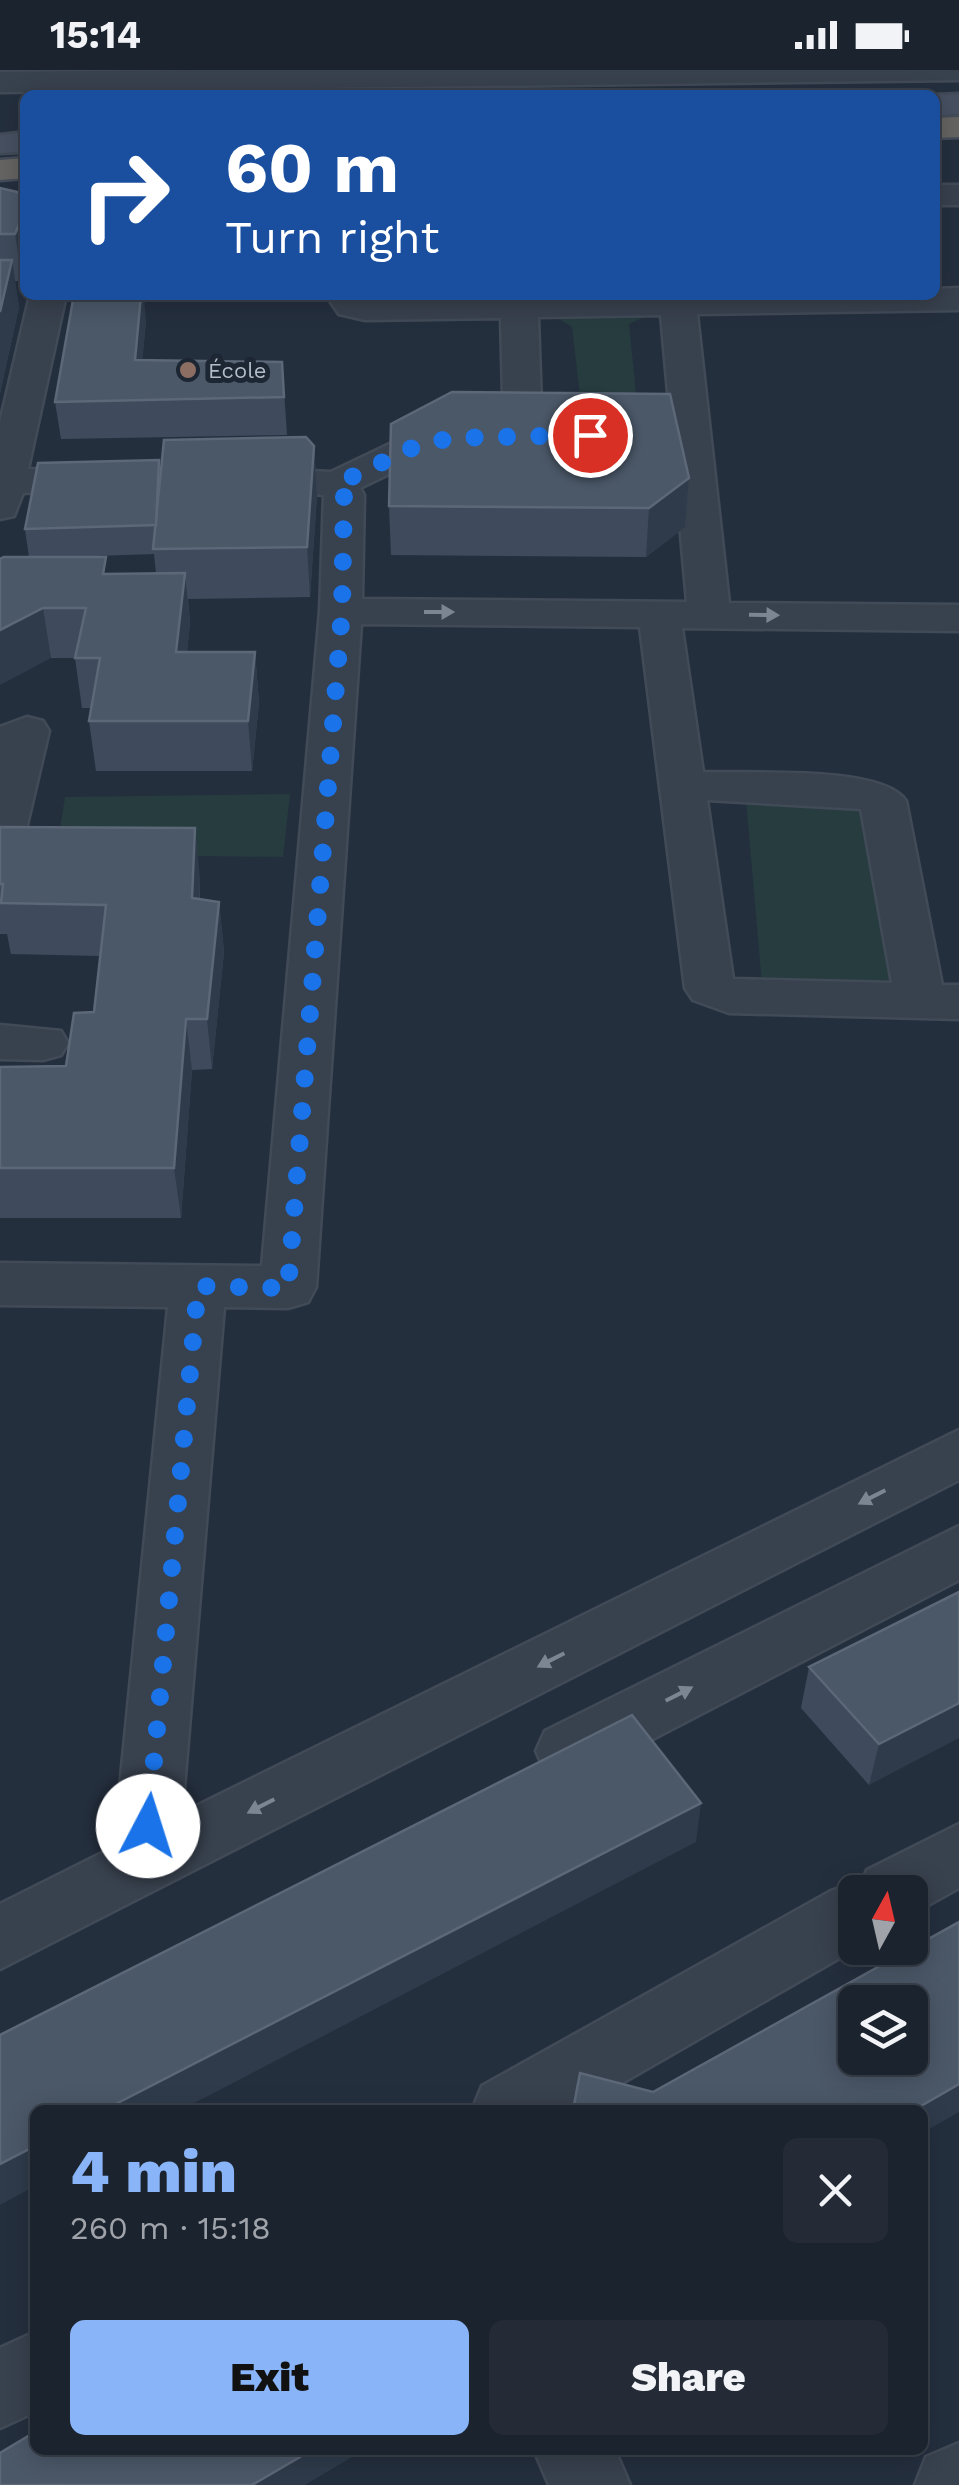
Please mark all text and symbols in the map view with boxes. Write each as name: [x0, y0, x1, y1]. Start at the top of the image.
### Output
text: 15:14: [50, 13, 141, 57]
text: 60 m: [225, 127, 399, 209]
icon: right: [60, 130, 190, 260]
text: Turn right: [225, 211, 439, 264]
place label: École: [208, 358, 267, 383]
marker: École: [177, 359, 199, 381]
pin: [548, 393, 633, 478]
icon: arrive: [563, 408, 618, 463]
one-way arrow: [423, 604, 455, 620]
one-way arrow: [748, 607, 780, 623]
one-way arrow: [857, 1488, 886, 1505]
one-way arrow: [536, 1651, 565, 1668]
one-way arrow: [665, 1686, 694, 1703]
position arrow: [96, 1774, 200, 1878]
one-way arrow: [246, 1797, 275, 1814]
north arrow: [838, 1875, 928, 1965]
map controls: [838, 1875, 928, 2075]
button: layers: [838, 1985, 928, 2075]
text: 4 min: [70, 2136, 237, 2207]
button: close: [783, 2138, 888, 2243]
text: 260 m · 15:18: [70, 2209, 271, 2247]
button: Exit: [70, 2320, 469, 2435]
button: Share: [489, 2320, 888, 2435]

